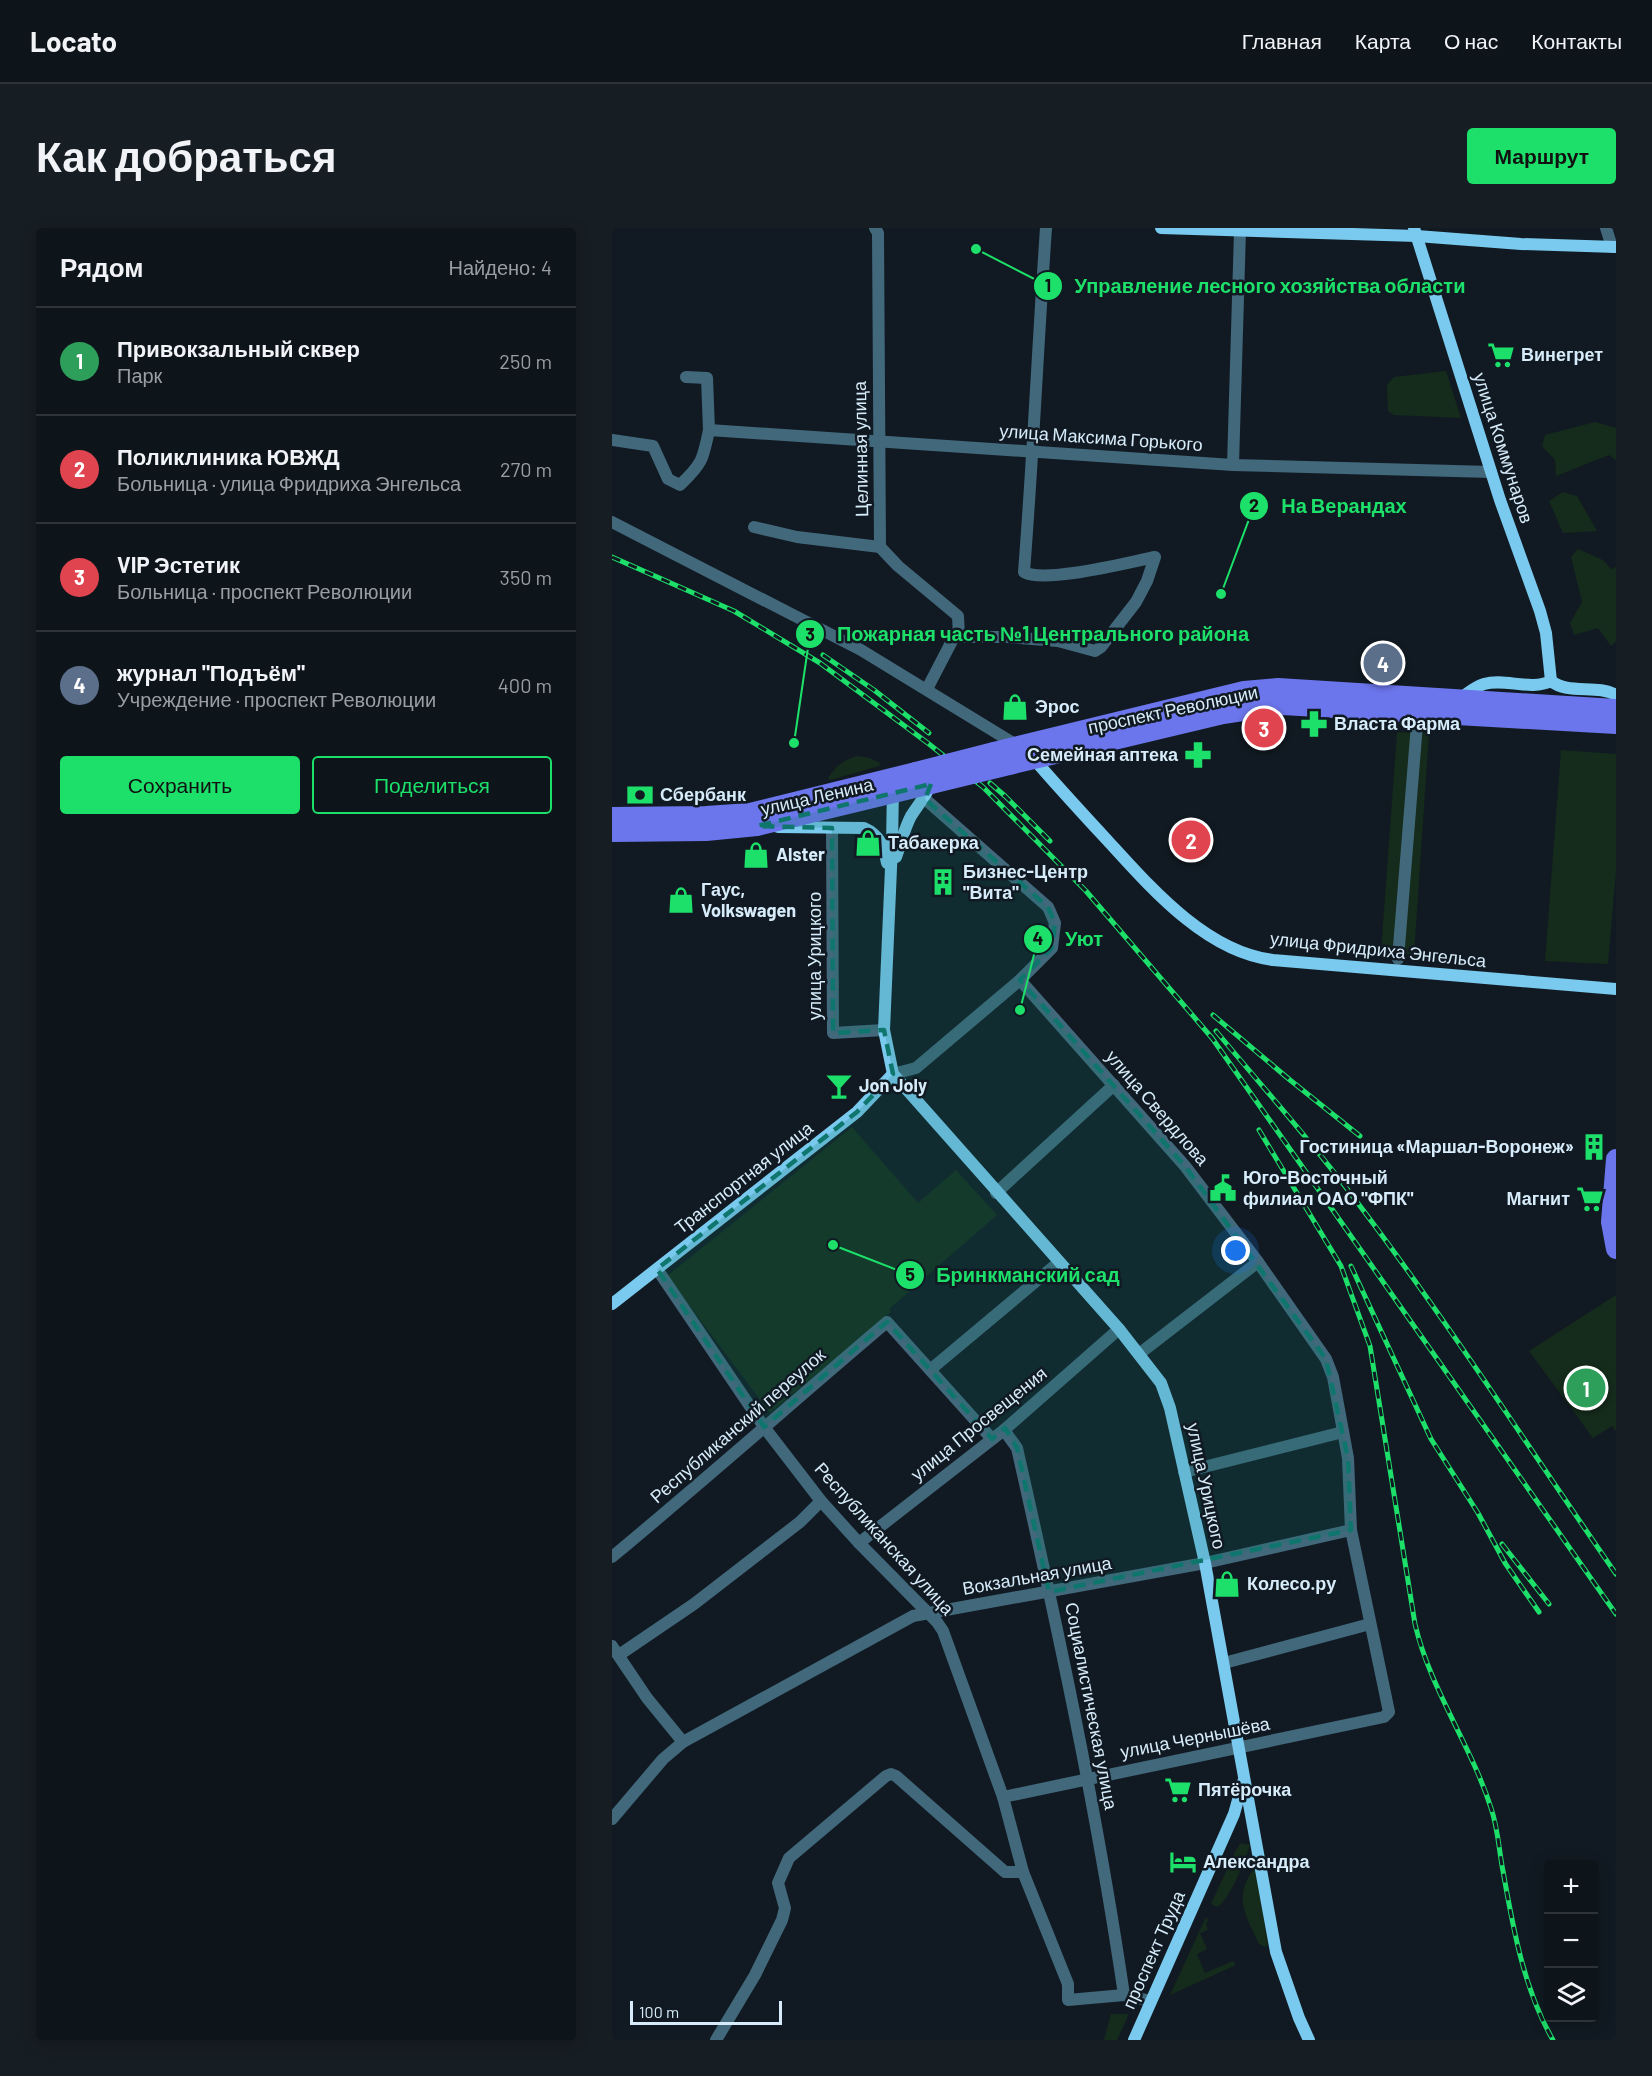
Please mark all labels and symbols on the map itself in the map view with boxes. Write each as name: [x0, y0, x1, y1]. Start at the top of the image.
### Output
callout: Управление лесного хозяйства области: [1033, 267, 1478, 305]
text: Управление лесного хозяйства области: [1075, 273, 1465, 297]
text: 1: [1045, 274, 1051, 296]
supermarket icon: Винегрет: [1486, 340, 1516, 370]
place label: Винегрет: [1521, 343, 1603, 365]
street label: улица Коммунаров: [1469, 370, 1539, 526]
street label: Целинная улица: [848, 380, 872, 517]
street label: улица Максима Горького: [999, 419, 1203, 455]
callout: На Верандах: [1239, 487, 1418, 525]
text: На Верандах: [1281, 493, 1407, 517]
text: 2: [1249, 494, 1259, 516]
callout: Пожарная часть №1 Центрального района: [795, 615, 1262, 653]
text: Пожарная часть №1 Центрального района: [837, 621, 1250, 645]
text: 3: [805, 623, 815, 645]
pin: 4: [1364, 640, 1402, 686]
street label: проспект Революции: [1086, 680, 1260, 738]
shop icon: Эрос: [1000, 692, 1030, 722]
place label: Эрос: [1035, 695, 1080, 717]
pin: 3: [1244, 706, 1284, 750]
pharmacy icon: Власта Фарма: [1299, 709, 1329, 739]
place label: Власта Фарма: [1334, 712, 1461, 734]
pharmacy icon: Семейная аптека: [1183, 740, 1213, 770]
place label: Семейная аптека: [1027, 743, 1179, 765]
street label: улица Ленина: [758, 772, 876, 820]
bank icon: Сбербанк: [625, 780, 655, 810]
place label: Сбербанк: [660, 783, 747, 805]
pin: 2: [1172, 818, 1210, 862]
shop icon: Табакерка: [853, 828, 883, 858]
place label: Табакерка: [888, 831, 980, 853]
shop icon: Alster: [741, 840, 771, 870]
place label: Alster: [776, 843, 825, 865]
place label: Бизнес-Центр "Вита": [963, 860, 1088, 903]
building icon: Бизнес-Центр "Вита": [928, 867, 958, 897]
place label: Гаус, Volkswagen: [701, 878, 796, 921]
shop icon: Гаус, Volkswagen: [666, 885, 696, 915]
street label: улица Урицкого: [803, 892, 825, 1020]
callout: Уют: [1023, 920, 1116, 958]
text: Уют: [1065, 926, 1103, 950]
text: 4: [1033, 927, 1044, 949]
street label: улица Фридриха Энгельса: [1269, 927, 1488, 971]
street label: улица Свердлова: [1102, 1045, 1214, 1170]
bar icon: Jon Joly: [824, 1071, 854, 1101]
place label: Jon Joly: [859, 1074, 927, 1096]
street label: Транспортная улица: [670, 1116, 818, 1238]
building icon: Гостиница «Маршал-Воронеж»: [1579, 1132, 1609, 1162]
place label: Гостиница «Маршал-Воронеж»: [1299, 1135, 1574, 1157]
place label: Юго-Восточный филиал ОАО "ФПК": [1243, 1166, 1414, 1209]
public building icon: Юго-Восточный филиал ОАО "ФПК": [1208, 1173, 1238, 1203]
supermarket icon: Магнит: [1575, 1184, 1605, 1214]
place label: Магнит: [1507, 1187, 1570, 1209]
your location: [1221, 1236, 1250, 1265]
callout: Бринкманский сад: [895, 1256, 1132, 1294]
text: Бринкманский сад: [936, 1262, 1120, 1286]
text: 5: [905, 1263, 915, 1285]
street label: Республиканский переулок: [645, 1343, 829, 1507]
street label: улица Просвещения: [906, 1362, 1051, 1485]
pin: 1: [1566, 1366, 1606, 1410]
street label: улица Урицкого: [1183, 1421, 1231, 1551]
street label: Республиканская улица: [810, 1458, 960, 1620]
street label: Вокзальная улица: [961, 1551, 1114, 1599]
shop icon: Колесо.ру: [1212, 1569, 1242, 1599]
place label: Колесо.ру: [1247, 1572, 1336, 1594]
street label: Социалистическая улица: [1061, 1600, 1123, 1812]
street label: улица Чернышёва: [1118, 1712, 1272, 1762]
supermarket icon: Пятёрочка: [1163, 1775, 1193, 1805]
place label: Пятёрочка: [1198, 1778, 1292, 1800]
hotel icon: Александра: [1168, 1847, 1198, 1877]
place label: Александра: [1203, 1850, 1311, 1872]
street label: проспект Труда: [1117, 1886, 1189, 2012]
scale bar: [630, 1998, 782, 2026]

